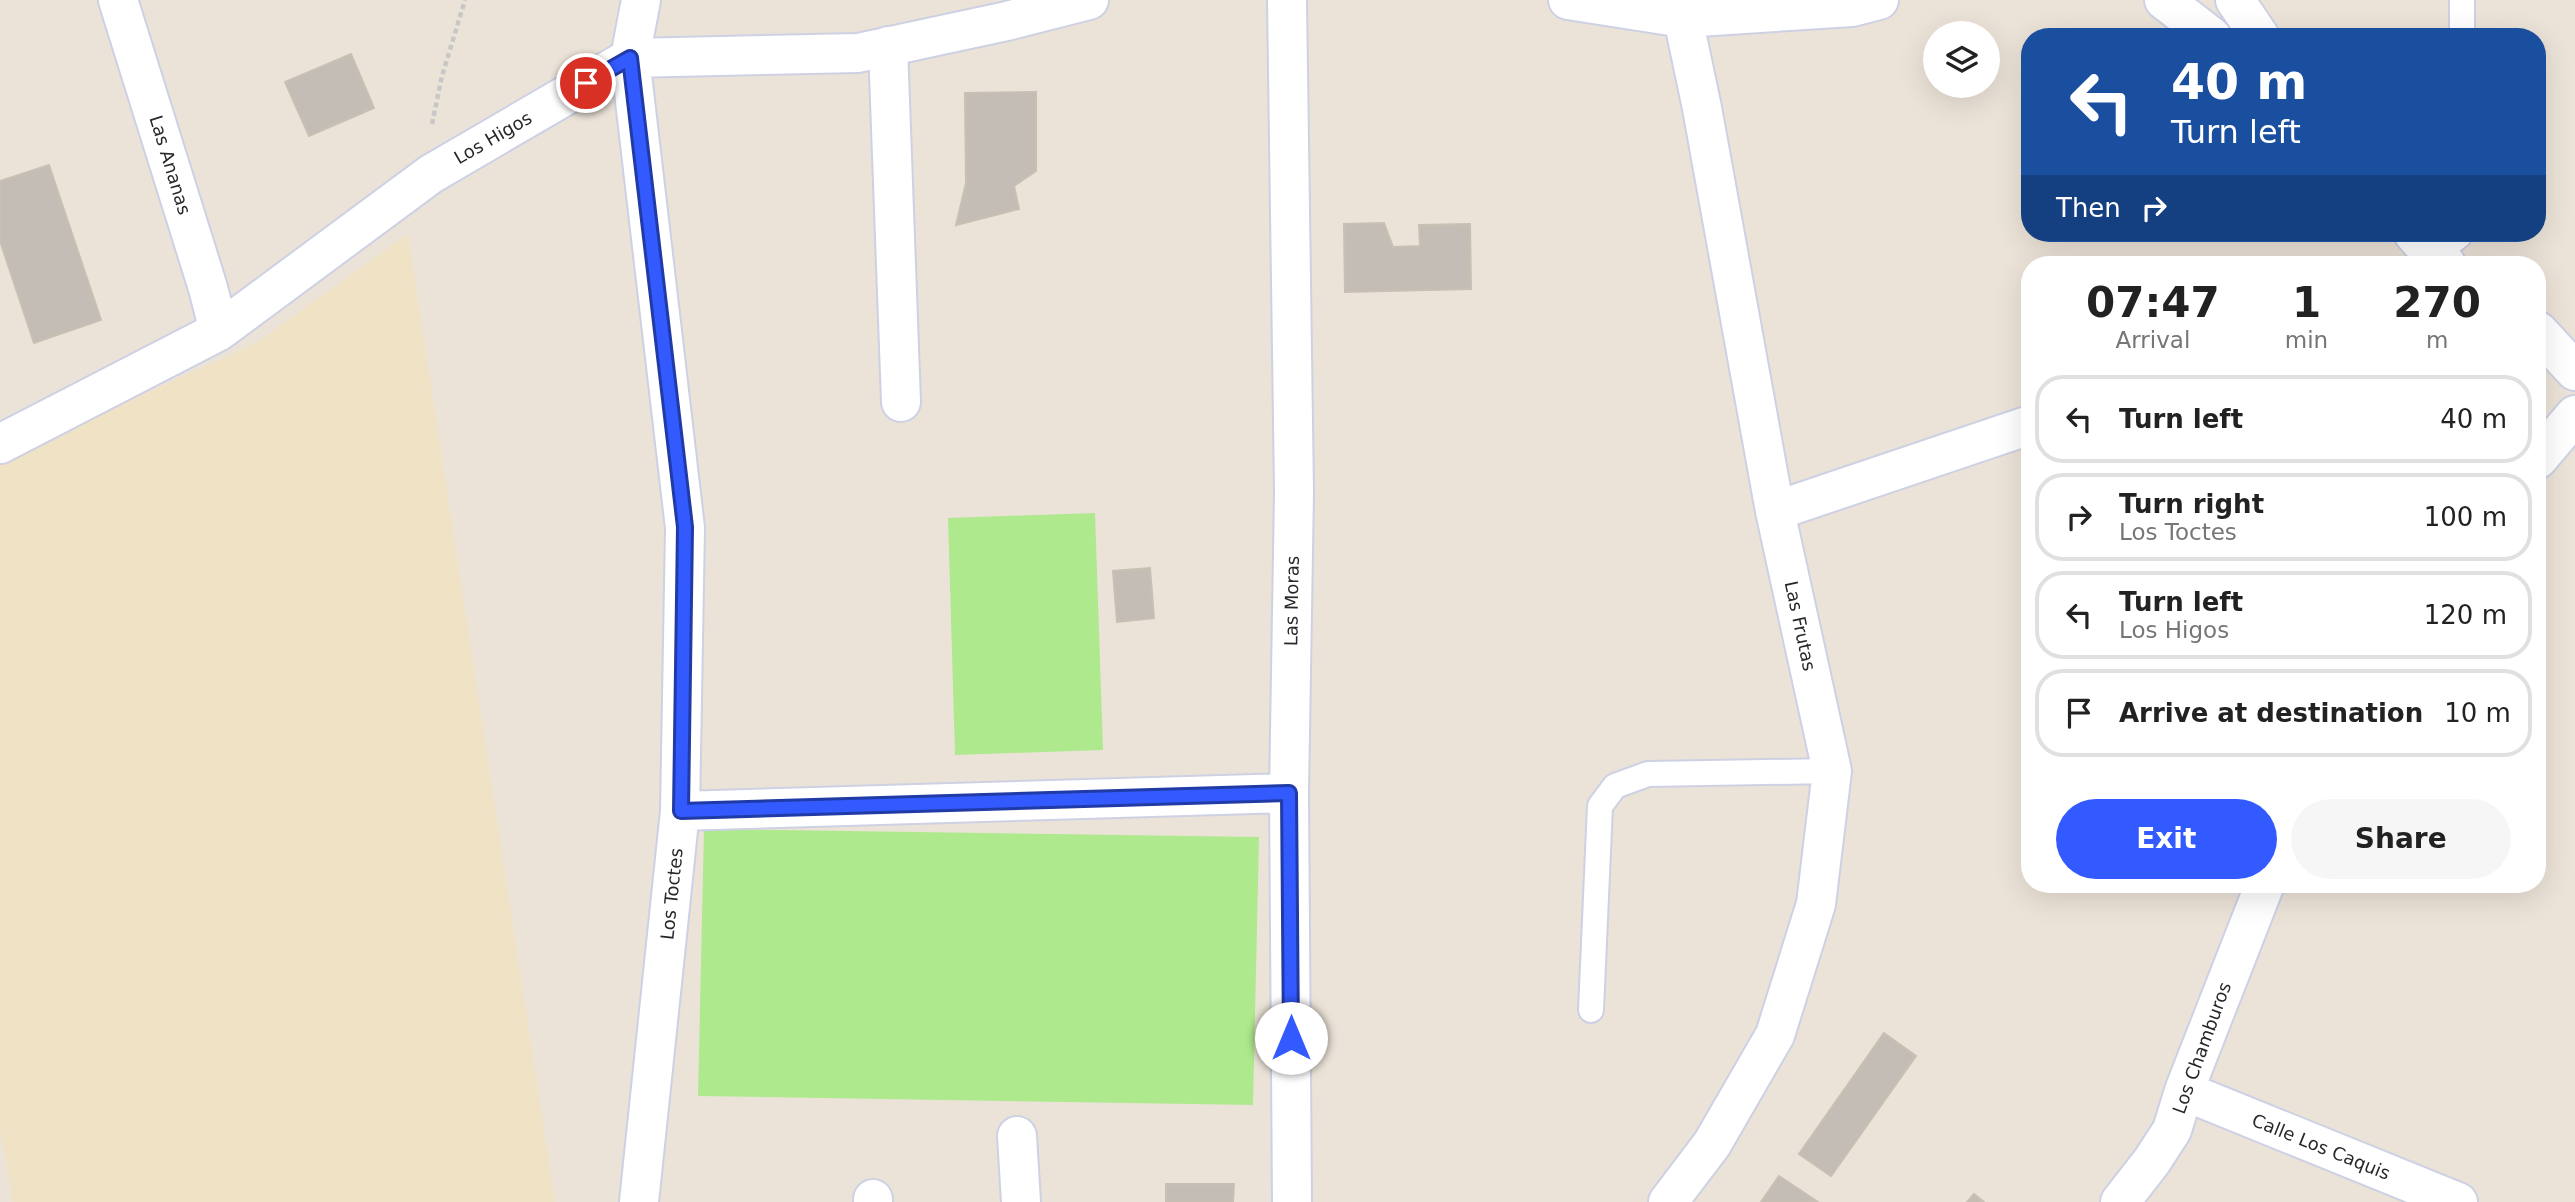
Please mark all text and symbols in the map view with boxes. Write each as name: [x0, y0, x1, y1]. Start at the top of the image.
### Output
map controls: [1923, 21, 2000, 98]
button: layers: [1923, 21, 2000, 98]
pin: [556, 53, 616, 113]
text: 40 m: [2171, 54, 2307, 111]
icon: left: [2056, 56, 2147, 147]
icon: arrive: [567, 64, 605, 102]
street label: Los Higos: [450, 107, 535, 168]
street label: Las Ananas: [145, 113, 196, 217]
text: Turn left: [2171, 113, 2301, 151]
icon: right: [2135, 189, 2173, 227]
text: Then: [2056, 193, 2121, 223]
text: 07:47: [2086, 278, 2220, 327]
text: 1: [2292, 278, 2321, 327]
text: 270: [2393, 278, 2481, 327]
text: Arrival: [2116, 327, 2190, 353]
text: min: [2285, 327, 2328, 353]
text: m: [2426, 327, 2448, 353]
icon: left: [2060, 400, 2098, 438]
text: Turn left: [2119, 404, 2243, 434]
text: 40 m: [2440, 404, 2507, 434]
text: Turn right: [2119, 489, 2264, 519]
icon: right: [2060, 498, 2098, 536]
text: 100 m: [2424, 502, 2507, 532]
text: Los Toctes: [2119, 519, 2237, 545]
street label: Las Moras: [1280, 556, 1303, 646]
street label: Las Frutas: [1781, 579, 1820, 673]
text: Turn left: [2119, 587, 2243, 617]
icon: left: [2060, 596, 2098, 634]
text: 120 m: [2424, 600, 2507, 630]
text: Los Higos: [2119, 617, 2229, 643]
icon: arrive: [2060, 694, 2098, 732]
text: Arrive at destination: [2119, 698, 2423, 728]
text: 10 m: [2444, 698, 2511, 728]
button: Exit: [2056, 799, 2277, 879]
button: Share: [2291, 799, 2511, 879]
street label: Los Toctes: [656, 847, 687, 941]
street label: Los Chamburos: [2168, 979, 2235, 1117]
position arrow: [1254, 1001, 1328, 1075]
street label: Calle Los Caquis: [2249, 1109, 2393, 1184]

